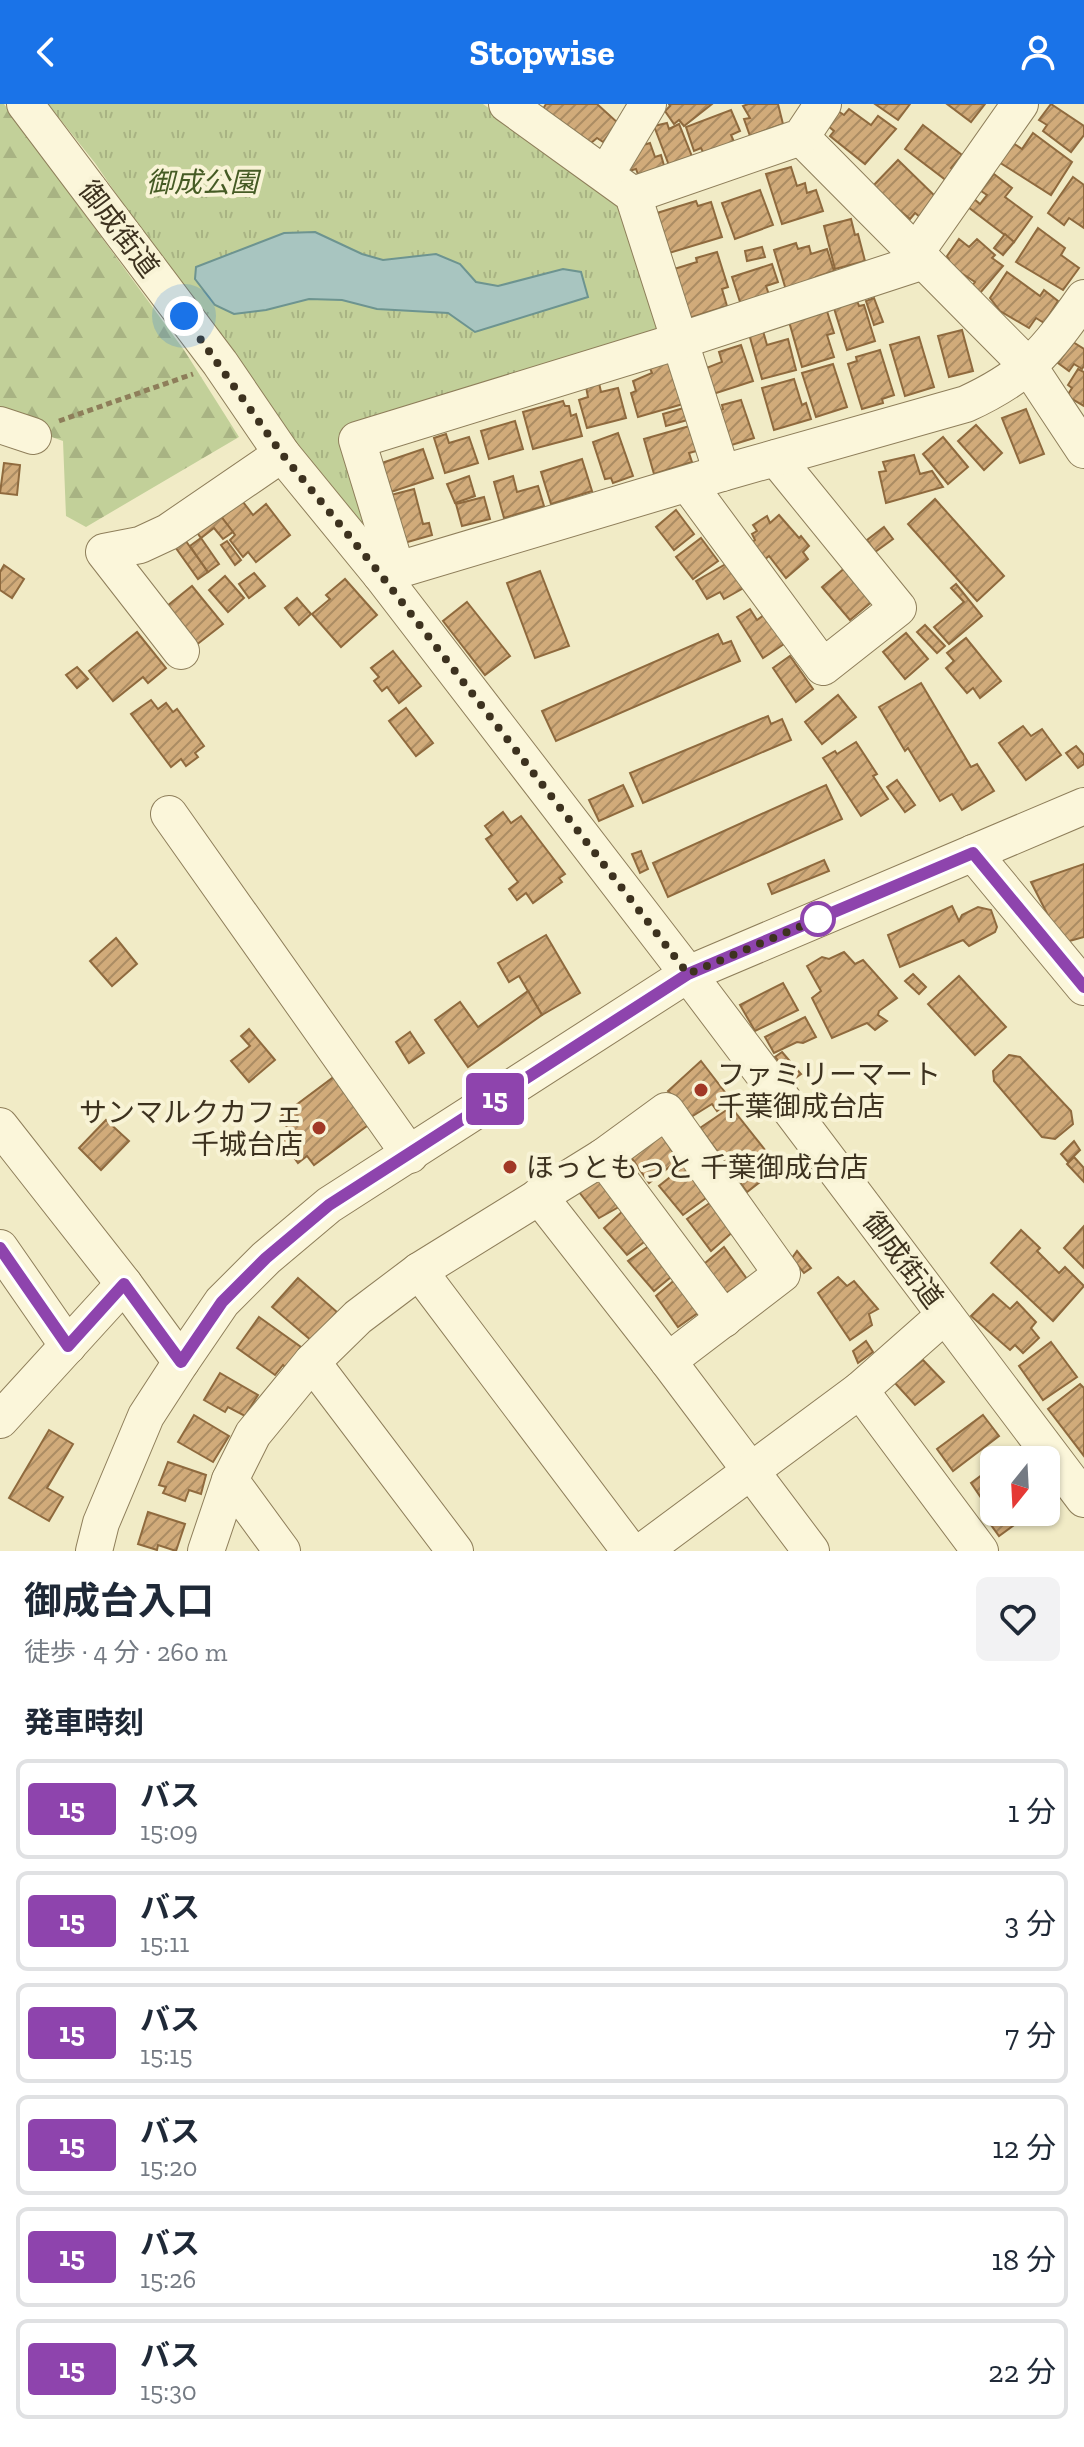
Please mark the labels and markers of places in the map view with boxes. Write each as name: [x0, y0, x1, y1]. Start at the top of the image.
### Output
unlabelled marker: [801, 902, 835, 936]
place label: ファミリーマート 千葉御成台店: [717, 1058, 941, 1123]
marker: ファミリーマート 千葉御成台店: [692, 1081, 710, 1099]
place label: サンマルクカフェ 千城台店: [79, 1096, 303, 1161]
marker: サンマルクカフェ 千城台店: [310, 1119, 328, 1137]
place label: ほっともっと 千葉御成台店: [526, 1151, 868, 1184]
marker: ほっともっと 千葉御成台店: [501, 1158, 519, 1176]

